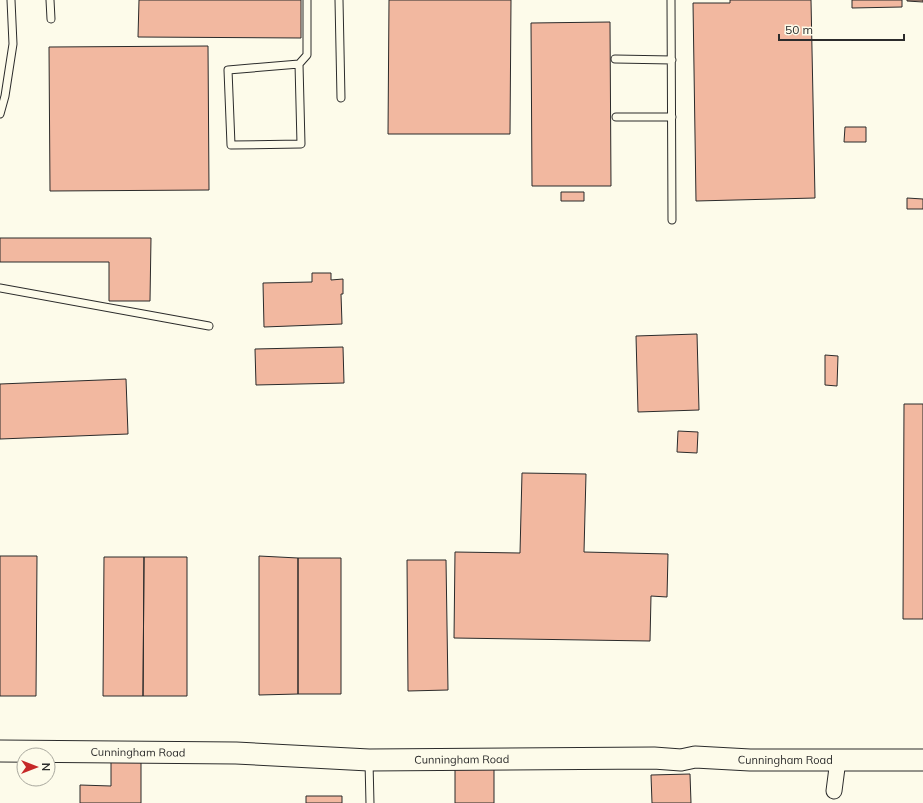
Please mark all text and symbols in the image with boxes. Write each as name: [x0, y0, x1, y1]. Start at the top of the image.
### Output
scale bar: [779, 16, 904, 42]
text: 50 m: [785, 22, 813, 37]
street label: Cunningham Road: [90, 745, 186, 760]
north arrow: [16, 747, 56, 787]
street label: Cunningham Road: [414, 752, 509, 767]
street label: Cunningham Road: [737, 752, 833, 767]
text: N: [39, 763, 53, 771]

